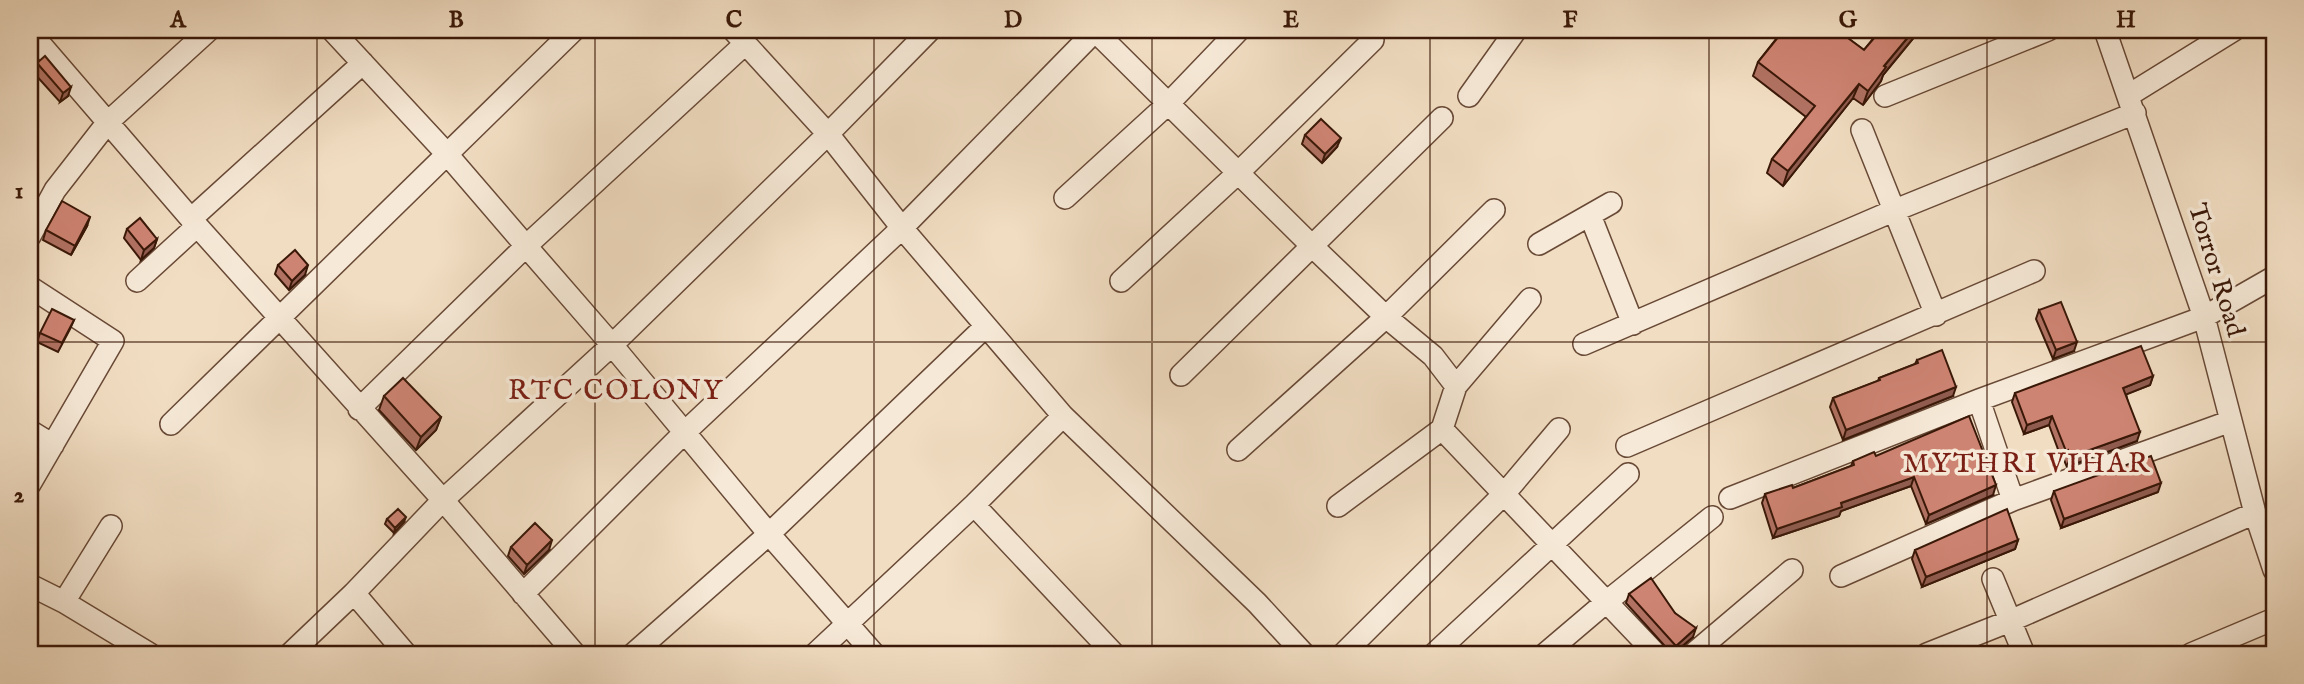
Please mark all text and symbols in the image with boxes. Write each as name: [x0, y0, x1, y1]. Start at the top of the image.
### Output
text: A: [169, 6, 187, 35]
text: B: [448, 6, 464, 35]
text: C: [726, 6, 743, 35]
text: D: [1004, 6, 1022, 35]
text: E: [1283, 6, 1299, 35]
text: F: [1563, 6, 1578, 35]
text: G: [1839, 6, 1858, 35]
text: H: [2116, 6, 2136, 35]
text: 1: [15, 177, 23, 206]
street label: Torror Road: [2180, 199, 2252, 341]
district label: RTC COLONY: [508, 374, 724, 409]
district label: MYTHRI VIHAR: [1903, 447, 2151, 482]
text: 2: [14, 481, 25, 510]

